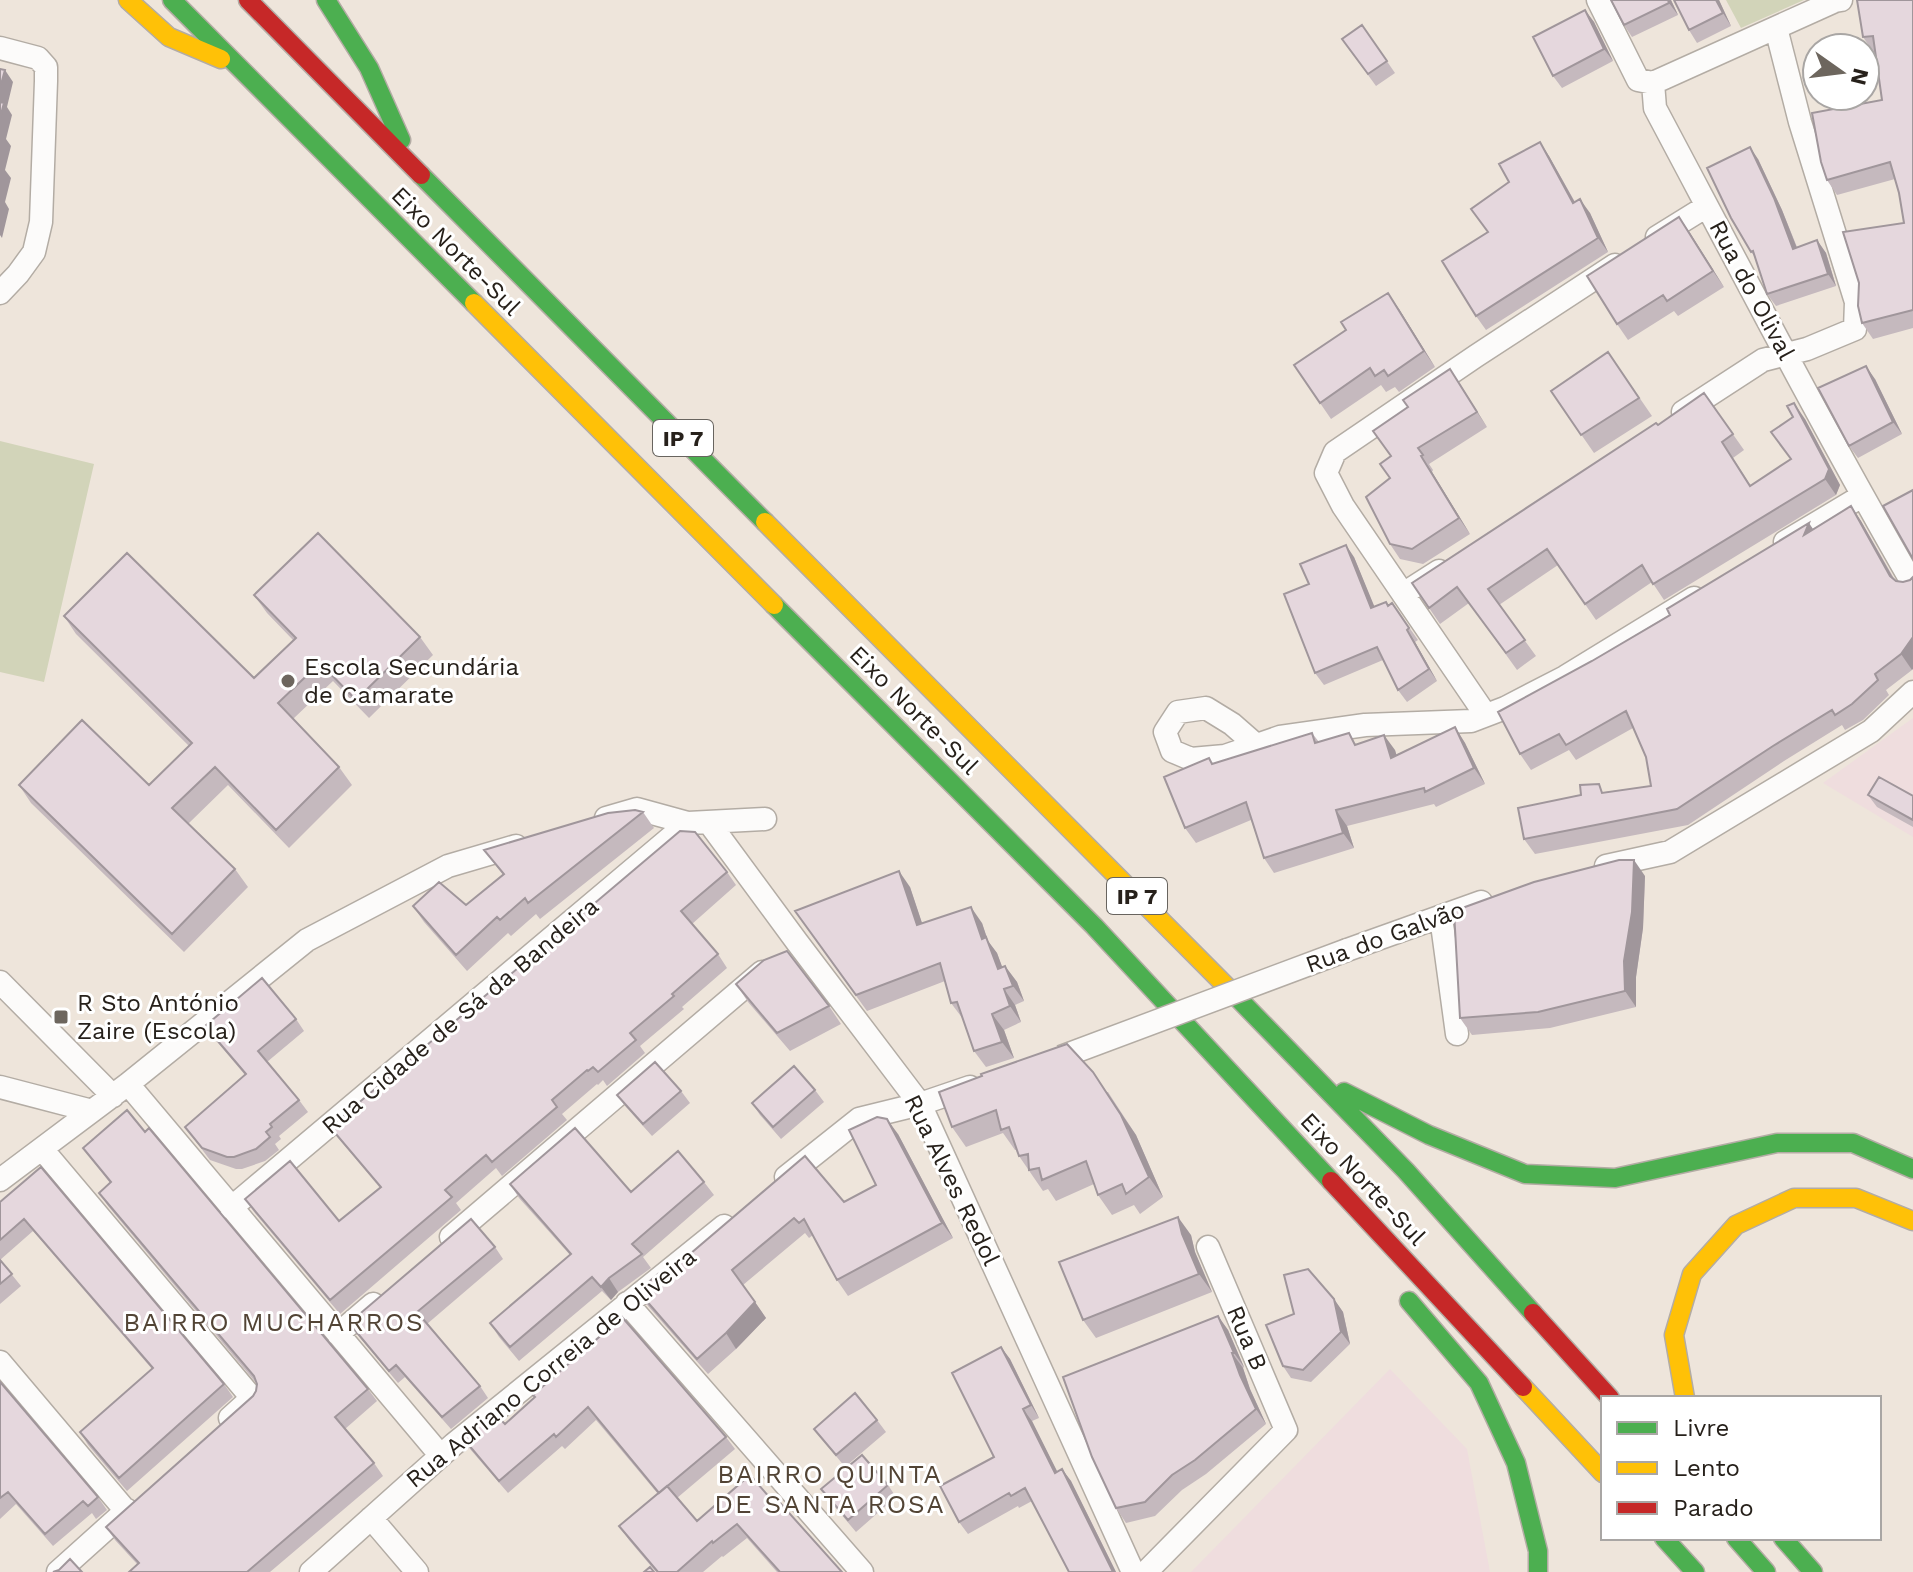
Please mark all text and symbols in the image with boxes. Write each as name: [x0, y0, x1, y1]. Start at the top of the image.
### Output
north arrow: [1801, 32, 1881, 112]
text: N: [1846, 66, 1874, 88]
street label: Eixo Norte-Sul: [386, 181, 527, 322]
street label: Rua do Olival: [1703, 215, 1801, 365]
road number: IP 7: [653, 420, 713, 456]
street label: Eixo Norte-Sul: [844, 640, 985, 781]
place label: Escola Secundária de Camarate: [304, 653, 519, 709]
marker: Escola Secundária de Camarate: [279, 672, 297, 690]
road number: IP 7: [1107, 878, 1167, 914]
street label: Rua Cidade de Sá da Bandeira: [316, 892, 604, 1140]
street label: Rua do Galvão: [1302, 895, 1468, 979]
place label: R Sto António Zaire (Escola): [77, 989, 239, 1045]
marker: R Sto António Zaire (Escola): [52, 1008, 70, 1026]
street label: Rua Alves Redol: [898, 1090, 1006, 1271]
street label: Eixo Norte-Sul: [1295, 1107, 1432, 1251]
street label: Rua Adriano Correia de Oliveira: [400, 1242, 702, 1494]
street label: Rua B: [1221, 1302, 1273, 1374]
district label: BAIRRO MUCHARROS: [123, 1307, 425, 1337]
legend: [1601, 1396, 1881, 1540]
text: Livre: [1673, 1414, 1729, 1442]
text: Lento: [1673, 1454, 1740, 1482]
district label: BAIRRO QUINTA DE SANTA ROSA: [714, 1459, 946, 1519]
text: Parado: [1673, 1494, 1754, 1522]

